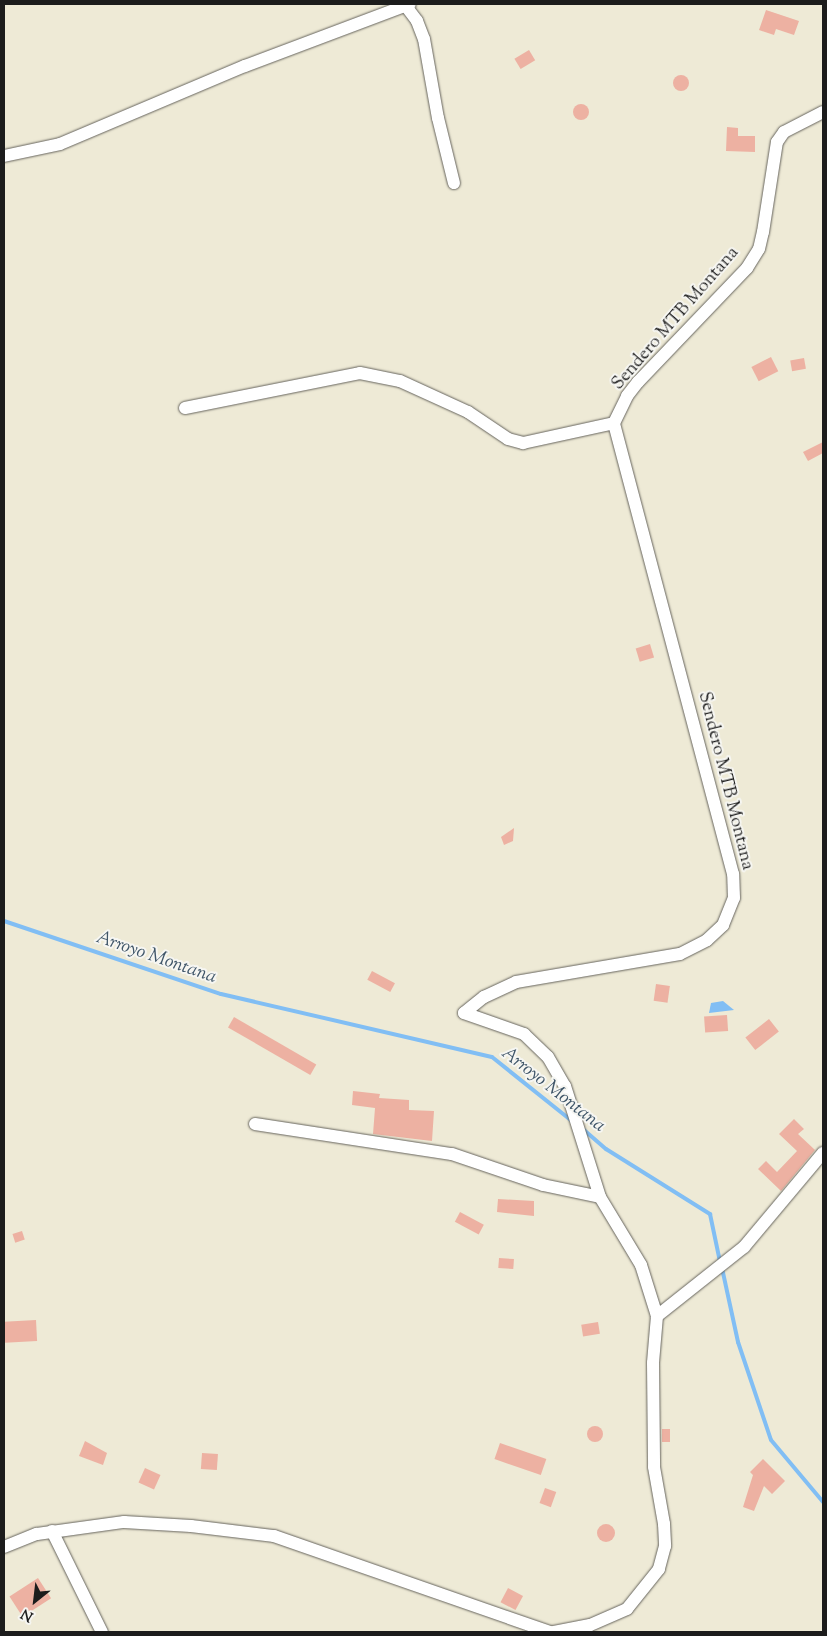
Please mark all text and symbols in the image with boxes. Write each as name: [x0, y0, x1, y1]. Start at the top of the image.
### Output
street label: Sendero MTB Montana: [608, 243, 744, 395]
street label: Sendero MTB Montana: [692, 690, 758, 872]
water label: Arroyo Montana: [93, 927, 219, 989]
water label: Arroyo Montana: [496, 1042, 610, 1138]
north arrow: [10, 1576, 60, 1626]
text: N: [18, 1603, 37, 1626]

